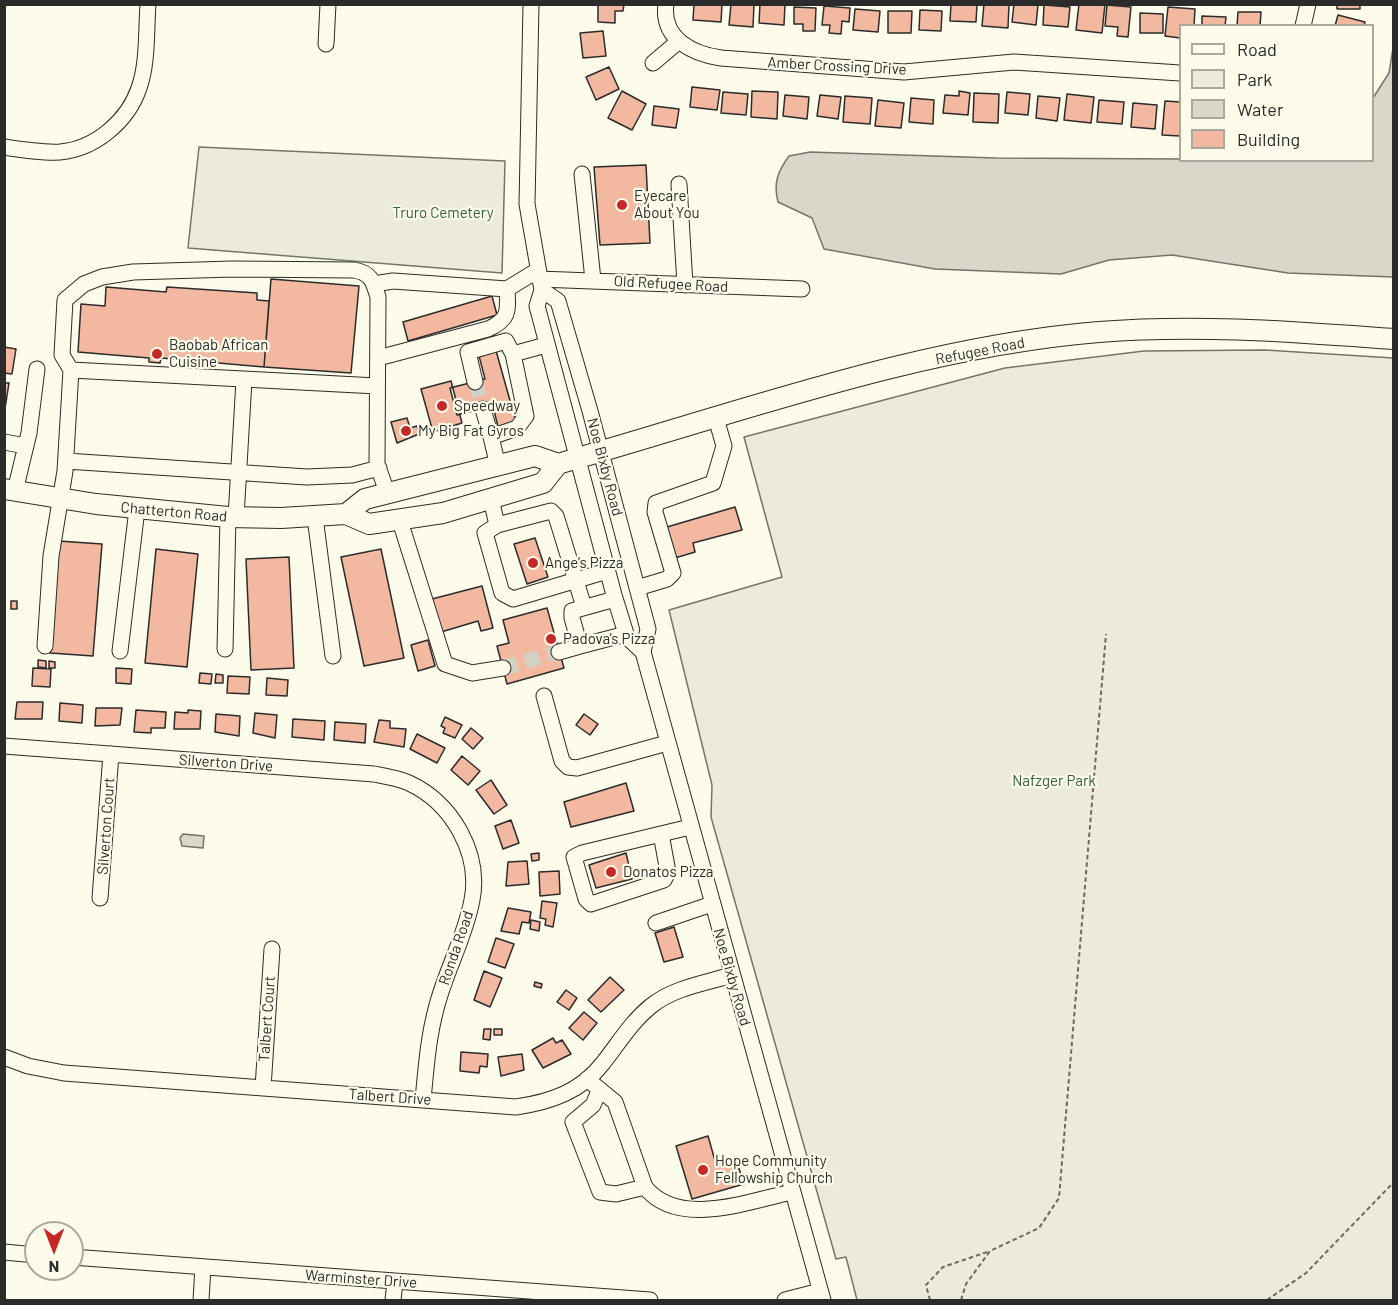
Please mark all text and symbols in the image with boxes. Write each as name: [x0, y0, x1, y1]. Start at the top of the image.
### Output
legend: [1179, 24, 1374, 162]
text: Road: [1237, 38, 1277, 60]
street label: Amber Crossing Drive: [767, 53, 907, 79]
text: Park: [1237, 68, 1272, 90]
text: Water: [1237, 98, 1284, 120]
text: Building: [1237, 128, 1300, 150]
place label: Eyecare About You: [634, 187, 700, 222]
marker: Eyecare About You: [615, 198, 629, 212]
park label: Truro Cemetery: [392, 204, 494, 222]
street label: Old Refugee Road: [613, 272, 729, 296]
street label: Refugee Road: [934, 334, 1026, 368]
place label: Baobab African Cuisine: [169, 336, 268, 371]
marker: Baobab African Cuisine: [150, 347, 164, 361]
place label: Speedway: [454, 397, 520, 415]
marker: Speedway: [435, 399, 449, 413]
street label: Noe Bixby Road: [583, 416, 627, 518]
place label: My Big Fat Gyros: [418, 422, 524, 440]
marker: My Big Fat Gyros: [399, 424, 413, 438]
street label: Chatterton Road: [120, 498, 228, 526]
place label: Ange's Pizza: [545, 554, 623, 572]
marker: Ange's Pizza: [526, 556, 540, 570]
place label: Padova's Pizza: [563, 630, 655, 648]
marker: Padova's Pizza: [544, 632, 558, 646]
street label: Silverton Drive: [178, 751, 274, 775]
park label: Nafzger Park: [1012, 772, 1096, 790]
street label: Silverton Court: [94, 777, 118, 875]
place label: Donatos Pizza: [623, 863, 713, 881]
marker: Donatos Pizza: [604, 865, 618, 879]
street label: Ronda Road: [435, 909, 477, 987]
street label: Noe Bixby Road: [709, 926, 755, 1028]
street label: Talbert Court: [255, 975, 279, 1063]
street label: Talbert Drive: [348, 1085, 432, 1109]
place label: Hope Community Fellowship Church: [715, 1152, 833, 1187]
marker: Hope Community Fellowship Church: [696, 1163, 710, 1177]
north arrow: [24, 1221, 84, 1281]
text: N: [49, 1258, 59, 1277]
street label: Warminster Drive: [304, 1266, 418, 1292]

